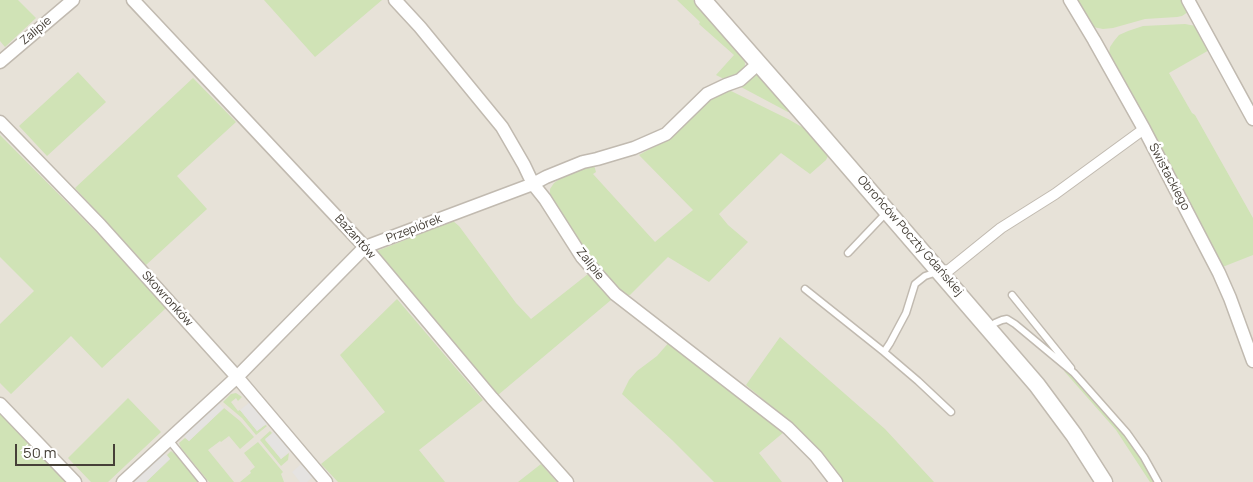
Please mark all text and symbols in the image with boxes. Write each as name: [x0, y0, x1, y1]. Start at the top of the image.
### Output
street label: Zalipie: [17, 14, 55, 48]
street label: Świstackiego: [1145, 141, 1193, 213]
street label: Obrońców Poczty Gdańskiej: [854, 173, 966, 299]
street label: Bażantów: [331, 212, 379, 262]
street label: Przepiórek: [384, 212, 444, 246]
street label: Zalipie: [573, 245, 607, 283]
street label: Skowronków: [138, 268, 196, 330]
scale bar: [18, 434, 118, 466]
text: 50 m: [23, 442, 57, 463]

